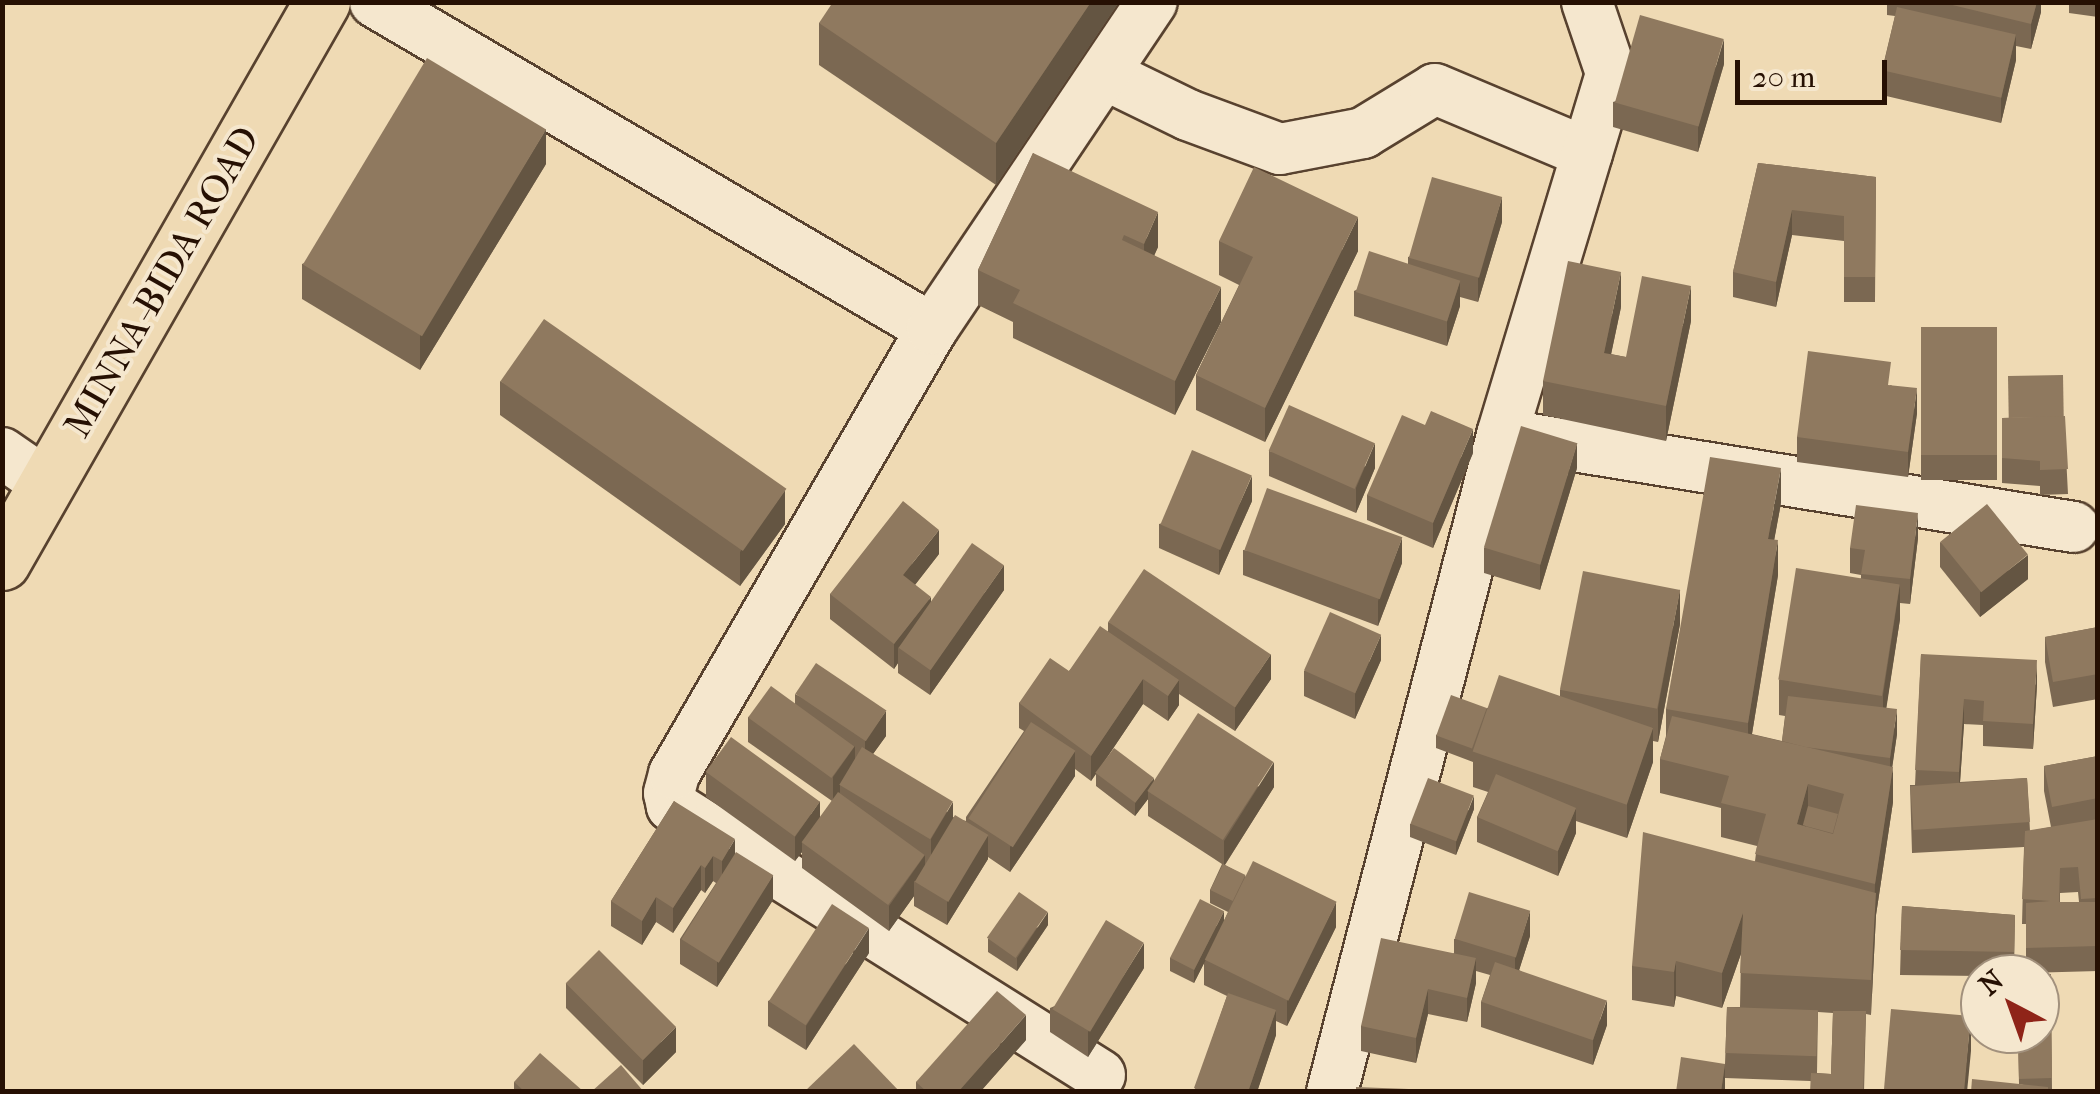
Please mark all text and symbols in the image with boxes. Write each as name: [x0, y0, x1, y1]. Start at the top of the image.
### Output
scale bar: [1740, 40, 1892, 102]
text: 20 m: [1752, 60, 1815, 95]
street label: MINNA-BIDA ROAD: [55, 119, 269, 445]
north arrow: [1960, 954, 2060, 1054]
text: N: [1972, 963, 2010, 1002]

